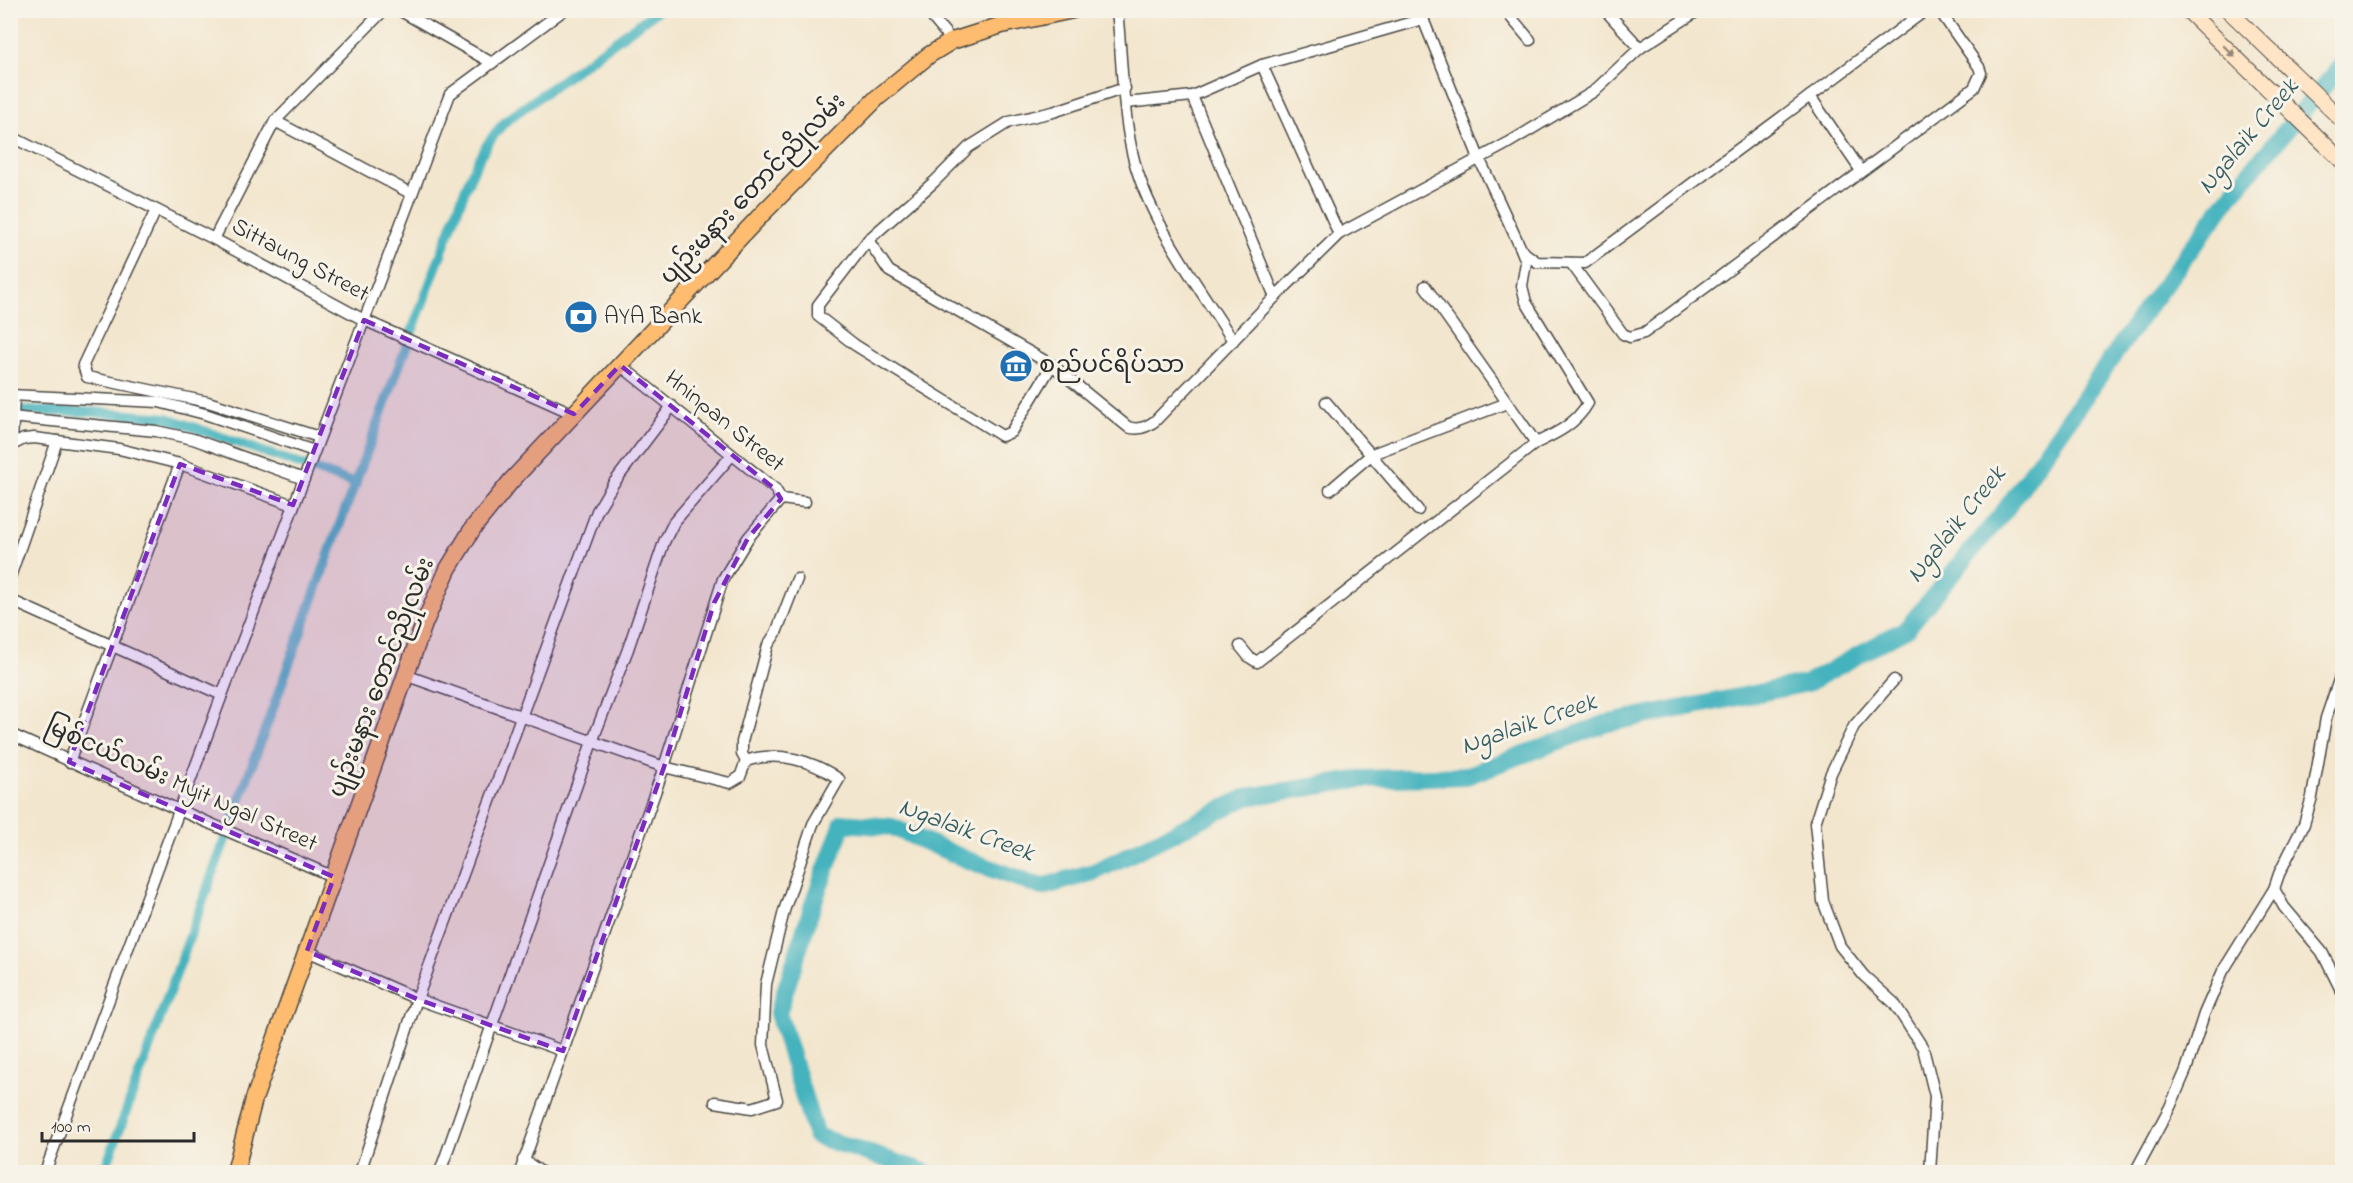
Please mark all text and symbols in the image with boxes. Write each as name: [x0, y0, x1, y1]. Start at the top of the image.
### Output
one-way arrow: [2222, 44, 2237, 58]
water label: Ngalaik Creek: [2189, 69, 2310, 203]
street label: ပျဉ်းမနား တောင်ညိုလမ်း: [652, 86, 855, 294]
street label: Sittaung Street: [225, 210, 375, 312]
bank icon: AYA Bank: [563, 299, 599, 335]
place label: AYA Bank: [604, 300, 703, 335]
museum icon: စည်ပင်ရိပ်သာ: [998, 348, 1034, 384]
place label: စည်ပင်ရိပ်သာ: [1039, 348, 1184, 384]
street label: Hninpan Street: [656, 362, 792, 482]
water label: Ngalaik Creek: [1898, 457, 2017, 592]
street label: ပျဉ်းမနား တောင်ညိုလမ်း: [320, 553, 445, 803]
water label: Ngalaik Creek: [1456, 684, 1603, 766]
street label: မြစ်ငယ်လမ်း Myit Ngal Street: [39, 709, 323, 863]
water label: Ngalaik Creek: [893, 789, 1040, 874]
scale bar: [42, 1105, 194, 1143]
text: 100 m: [51, 1115, 91, 1141]

